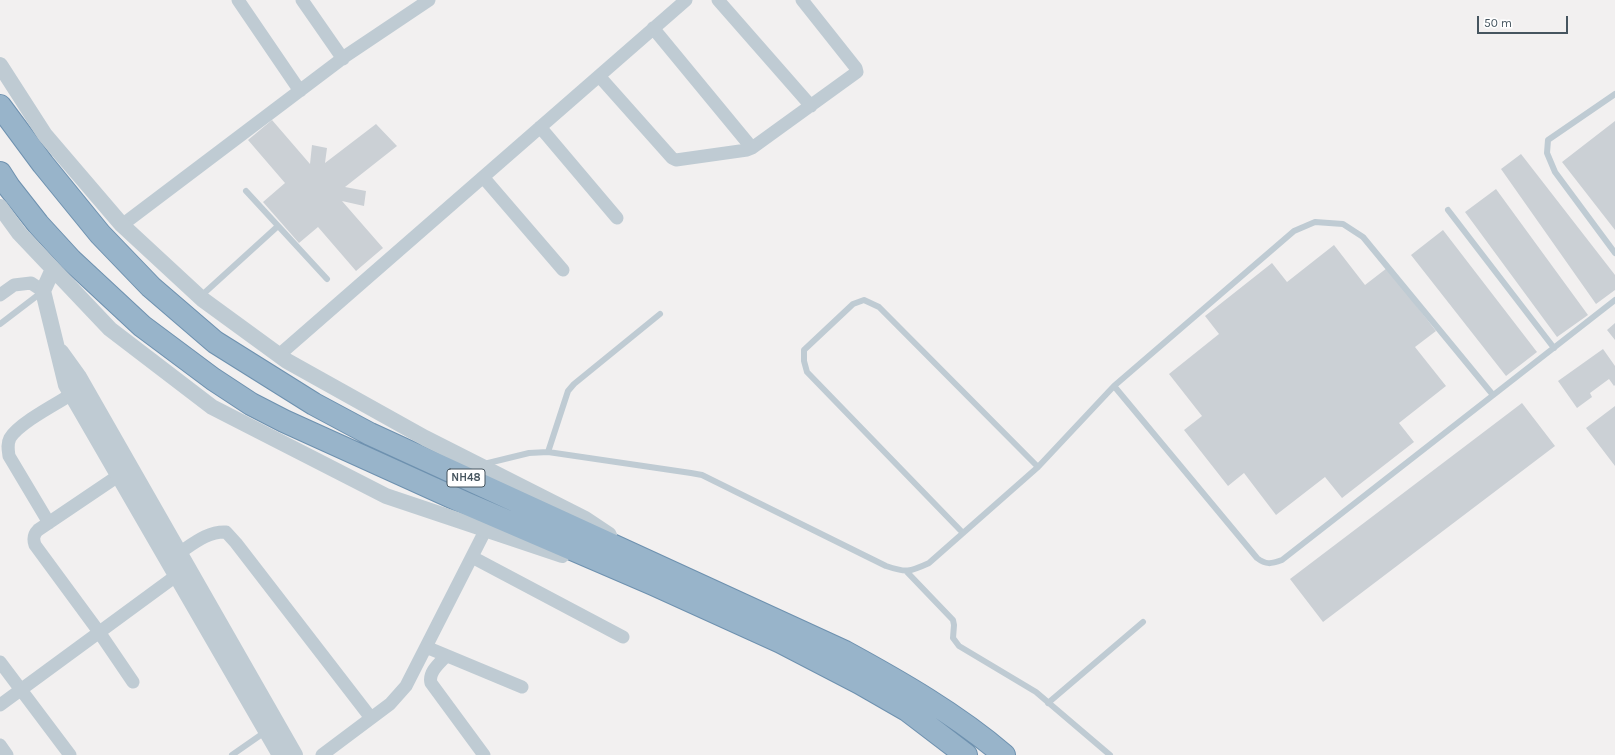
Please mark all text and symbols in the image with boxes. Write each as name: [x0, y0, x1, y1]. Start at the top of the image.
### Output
scale bar: [1479, 8, 1570, 34]
text: 50 m: [1484, 16, 1512, 30]
road number: NH48: [447, 469, 485, 487]

